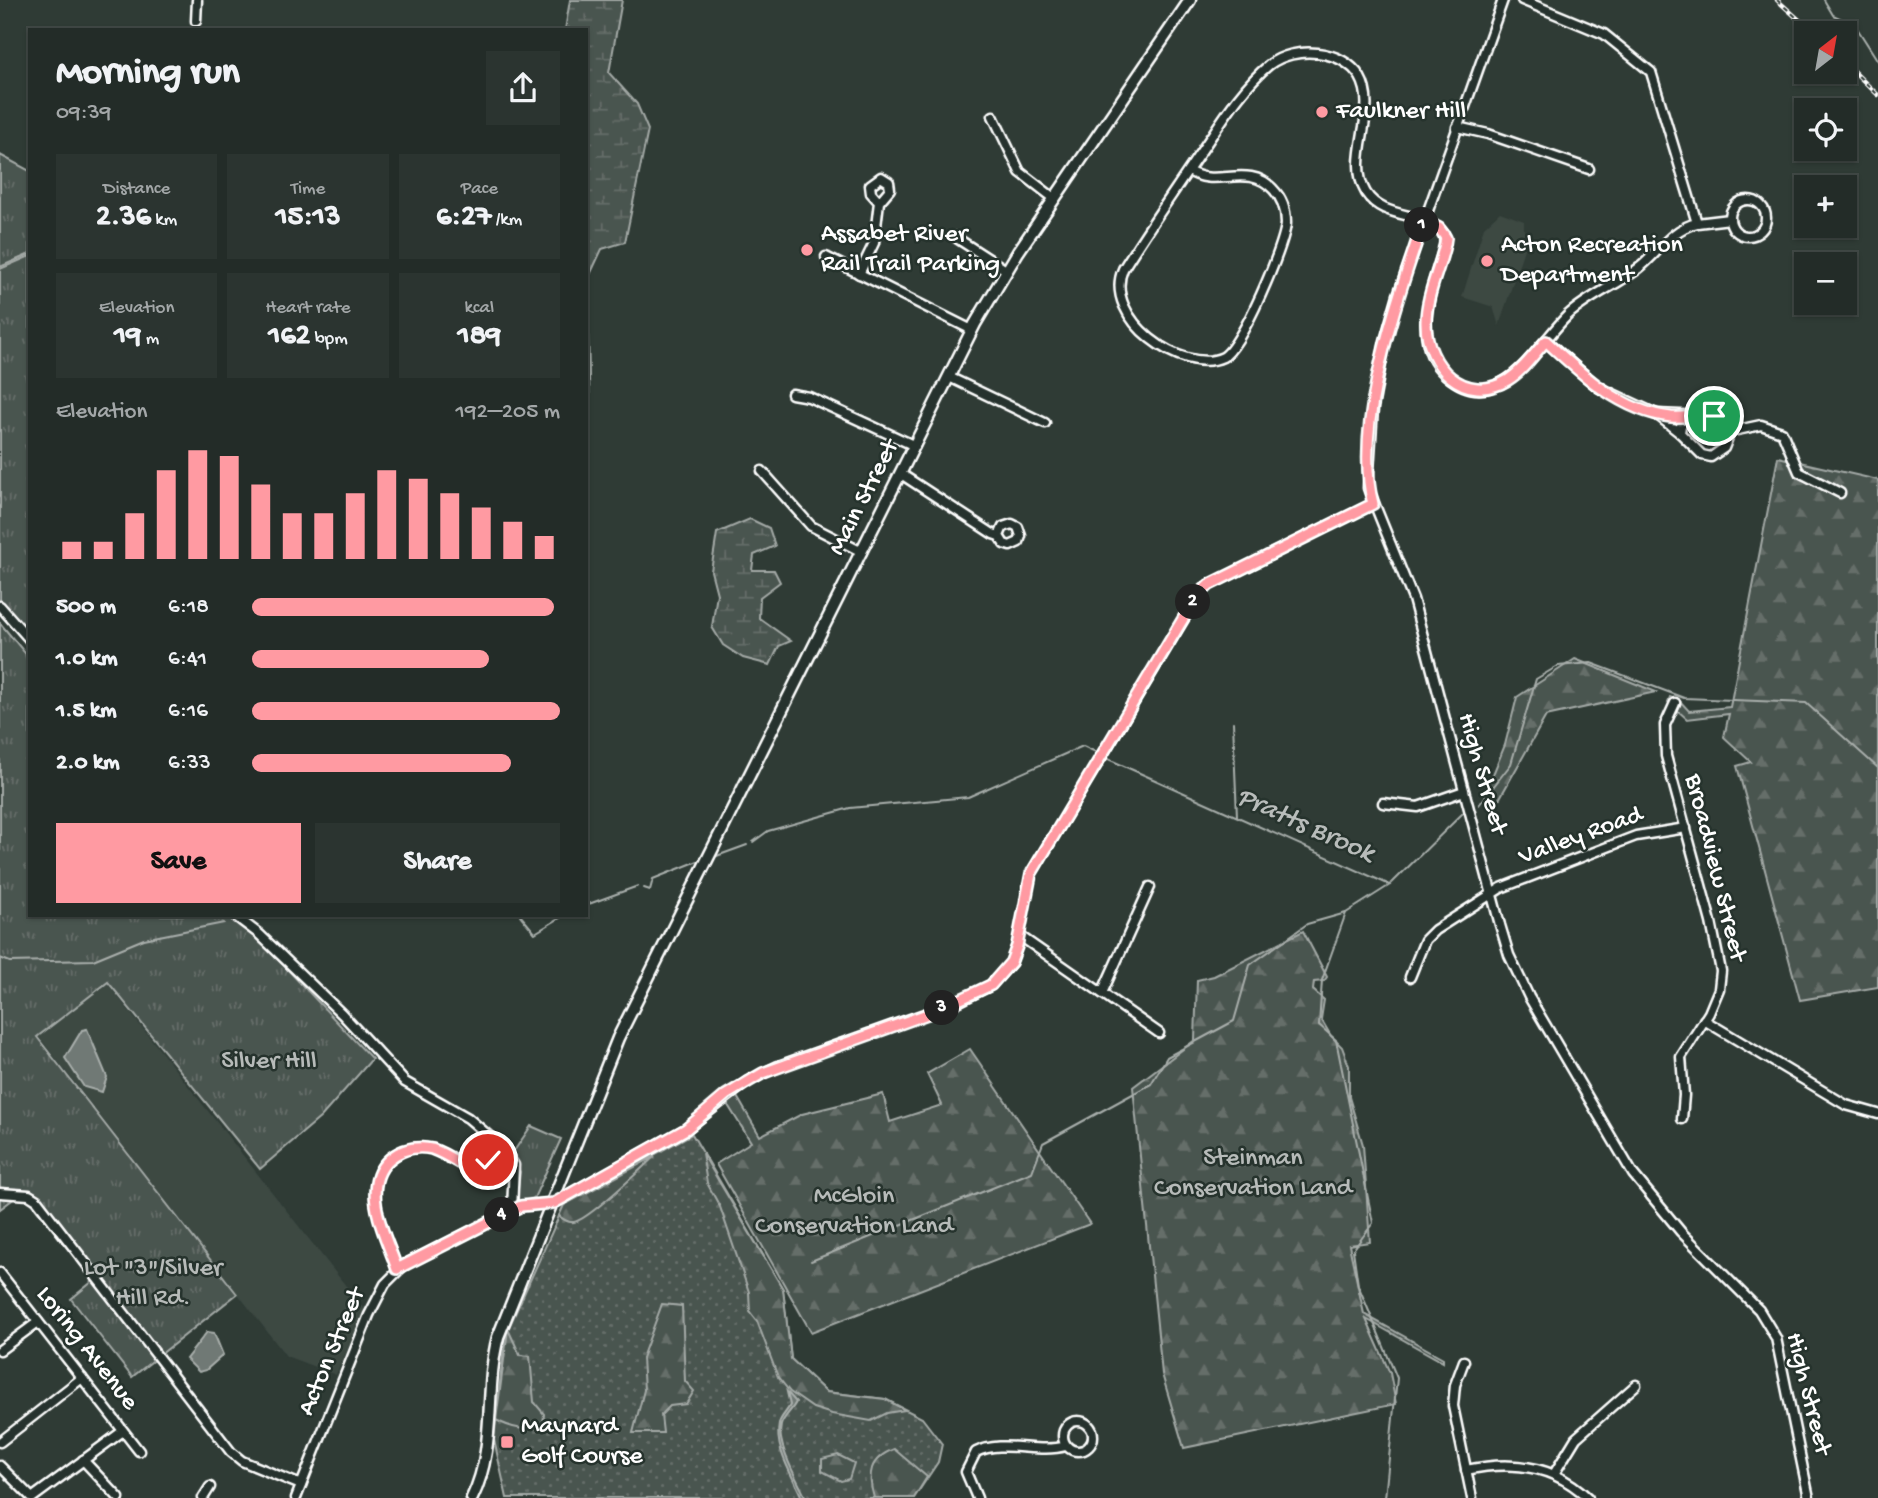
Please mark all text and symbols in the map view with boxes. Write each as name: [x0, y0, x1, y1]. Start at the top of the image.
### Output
north arrow: [1794, 21, 1857, 84]
map controls: [1794, 21, 1857, 315]
button: share: [486, 51, 560, 125]
text: Morning run: [56, 52, 240, 96]
place label: Faulkner Hill: [1335, 97, 1466, 128]
button: locate: [1794, 98, 1857, 161]
text: 09:39: [56, 100, 111, 127]
marker: Faulkner Hill: [1314, 104, 1330, 120]
button: +: [1794, 175, 1857, 238]
text: Distance: [103, 178, 170, 201]
text: Time: [291, 178, 325, 201]
text: Pace: [461, 178, 498, 201]
text: 2.36: [96, 201, 151, 236]
text: 15:13: [275, 201, 340, 236]
text: 6:27: [436, 201, 491, 236]
pin: 1: [1404, 208, 1440, 243]
text: km: [151, 209, 177, 232]
text: /km: [491, 209, 522, 232]
text: 1: [1418, 213, 1425, 236]
place label: Assabet River Rail Trail Parking: [821, 220, 1000, 281]
place label: Acton Recreation Department: [1499, 231, 1683, 292]
marker: Assabet River Rail Trail Parking: [799, 242, 815, 258]
button: −: [1794, 252, 1857, 315]
marker: Acton Recreation Department: [1479, 253, 1495, 269]
text: Elevation: [99, 297, 174, 320]
text: Heart rate: [265, 297, 351, 320]
text: kcal: [464, 297, 494, 320]
text: 19: [114, 320, 141, 355]
text: 162: [268, 320, 310, 355]
text: 189: [458, 320, 501, 355]
text: m: [141, 328, 159, 351]
text: bpm: [310, 328, 348, 351]
pin: [1684, 386, 1744, 446]
icon: arrive: [1695, 397, 1733, 435]
text: Elevation: [56, 399, 147, 426]
text: 192–205 m: [456, 399, 560, 426]
street label: Main Street: [823, 433, 908, 561]
pin: 2: [1176, 584, 1210, 620]
text: 2: [1188, 590, 1197, 613]
text: 500 m: [56, 594, 116, 621]
text: 6:18: [168, 594, 209, 621]
text: 1.0 km: [56, 646, 118, 673]
text: 6:41: [168, 646, 207, 673]
text: 1.5 km: [56, 698, 117, 725]
text: 6:16: [168, 698, 208, 725]
street label: High Street: [1449, 710, 1514, 841]
text: 2.0 km: [56, 750, 120, 777]
text: 6:33: [168, 750, 211, 777]
street label: Broadview Street: [1676, 770, 1753, 967]
water label: Pratts Brook: [1231, 781, 1381, 872]
street label: Valley Road: [1514, 800, 1649, 874]
button: Save: [56, 823, 301, 903]
button: Share: [315, 823, 560, 903]
pin: 3: [925, 990, 960, 1026]
text: 3: [937, 996, 946, 1019]
park label: Silver Hill: [221, 1047, 317, 1078]
pin: [458, 1130, 518, 1190]
icon: check: [469, 1141, 507, 1179]
park label: Steinman Conservation Land: [1154, 1144, 1354, 1205]
park label: McGloin Conservation Land: [755, 1182, 955, 1243]
pin: 4: [484, 1198, 520, 1232]
text: 4: [497, 1203, 506, 1226]
park label: Lot "3"/Silver Hill Rd.: [84, 1254, 225, 1315]
street label: Loring Avenue: [28, 1281, 145, 1418]
street label: Acton Street: [292, 1281, 375, 1421]
street label: High Street: [1777, 1330, 1838, 1461]
place label: Maynard Golf Course: [521, 1412, 643, 1473]
marker: Maynard Golf Course: [499, 1434, 515, 1450]

